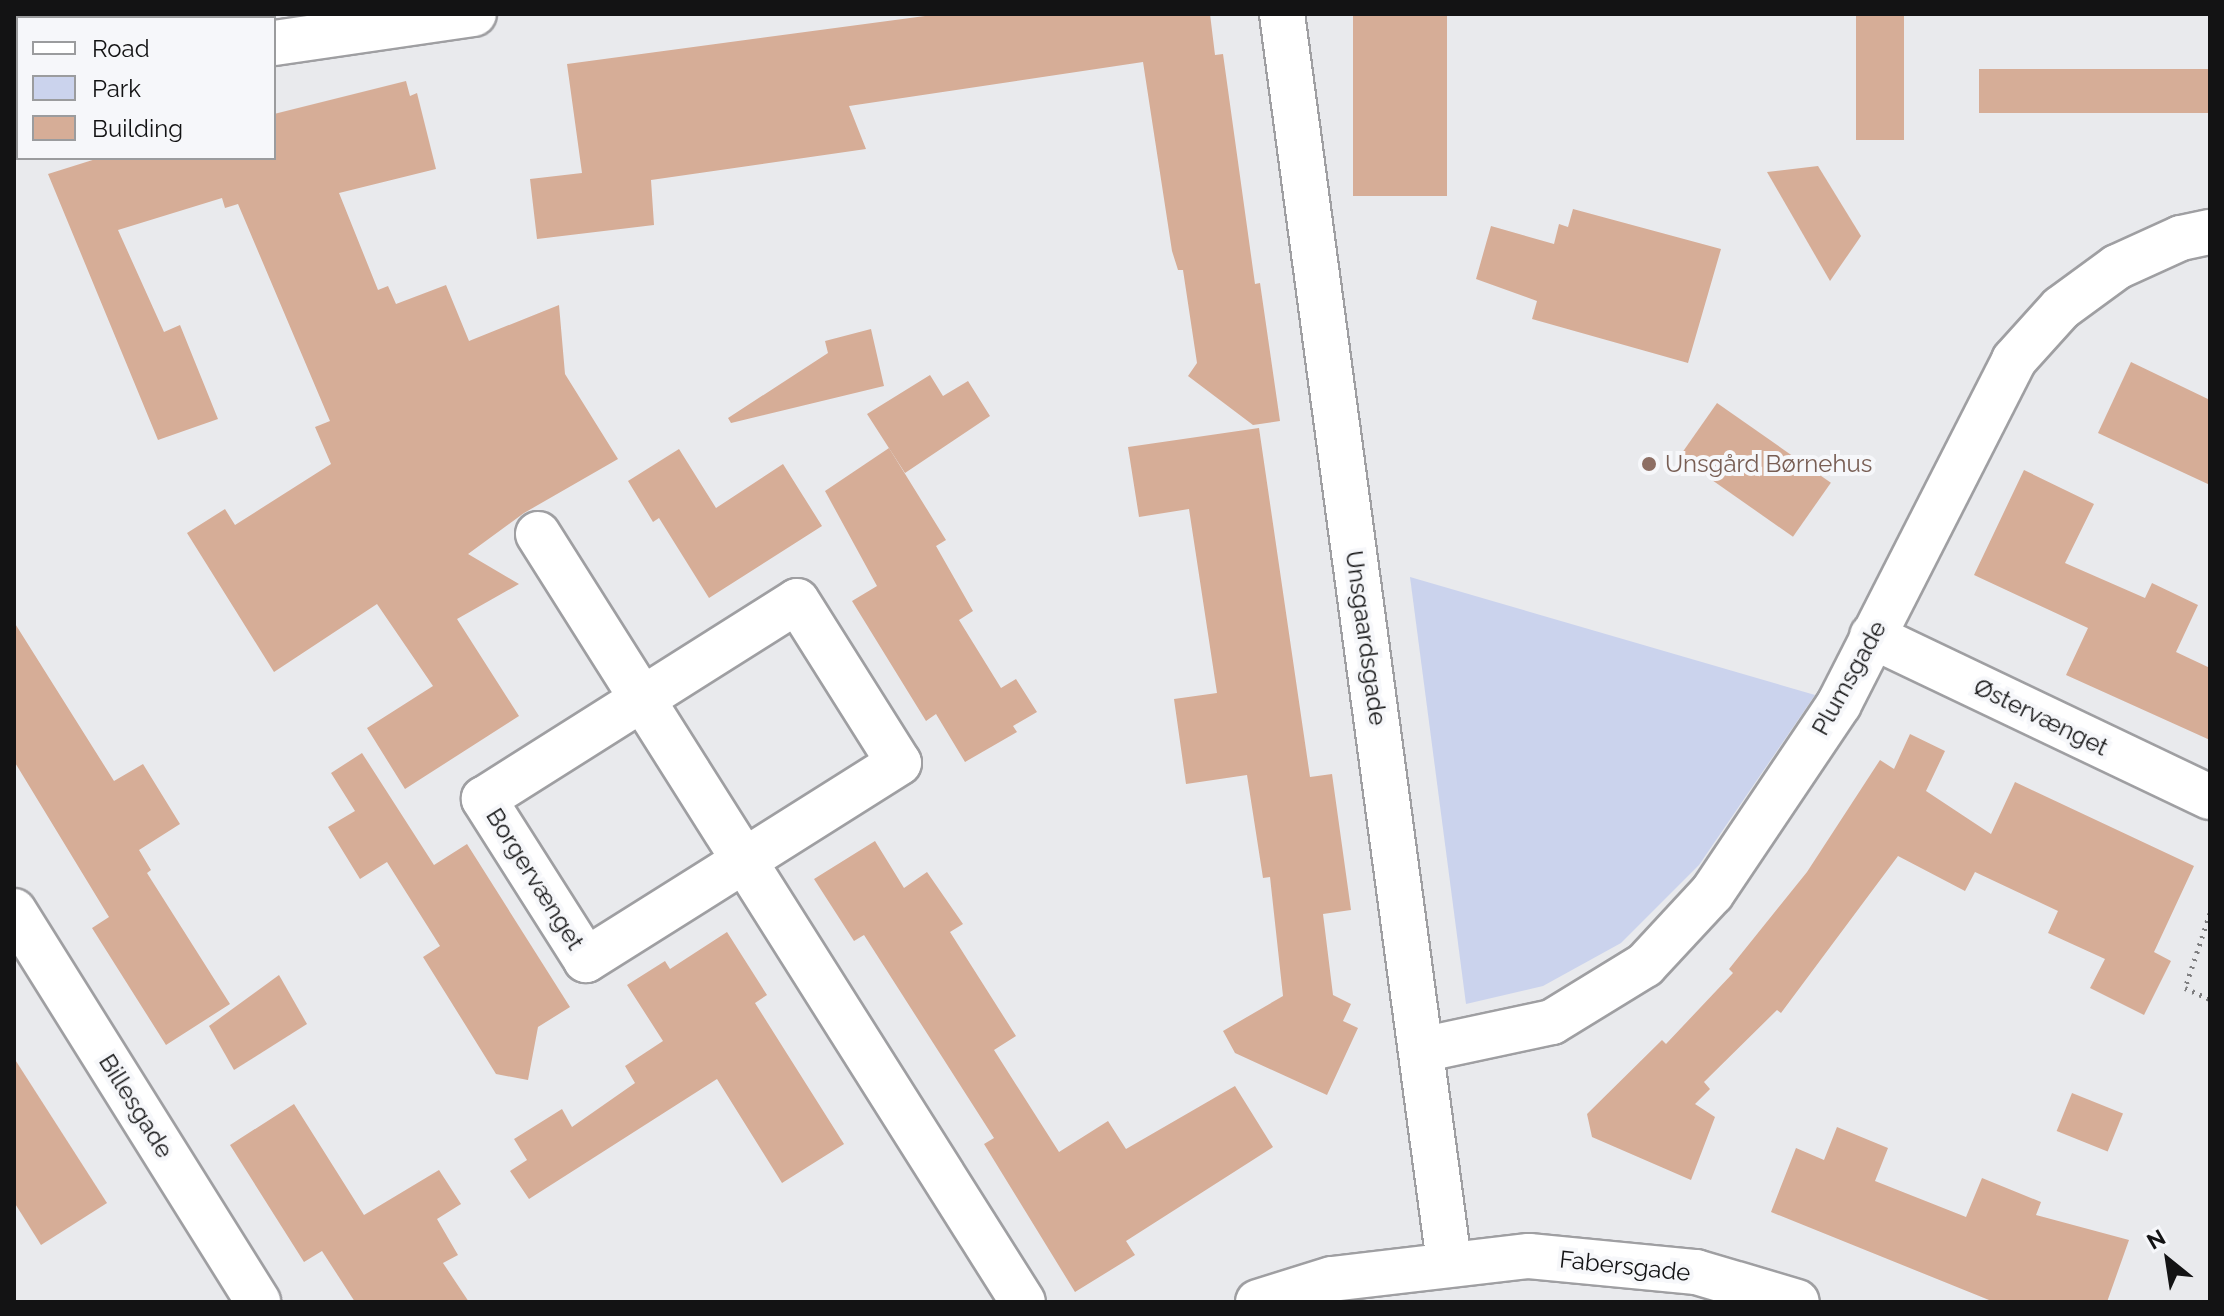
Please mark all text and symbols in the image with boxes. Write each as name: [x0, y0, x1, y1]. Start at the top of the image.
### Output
legend: [16, 16, 276, 160]
text: Road: [92, 34, 150, 63]
text: Park: [92, 74, 141, 103]
text: Building: [92, 114, 183, 143]
place label: Unsgård Børnehus: [1665, 450, 1872, 478]
marker: Unsgård Børnehus: [1640, 455, 1658, 473]
street label: Unsgaardsgade: [1339, 549, 1393, 727]
street label: Plumsgade: [1806, 616, 1892, 740]
street label: Østervænget: [1969, 672, 2113, 762]
street label: Borgervænget: [480, 803, 590, 955]
street label: Billesgade: [93, 1049, 179, 1163]
north arrow: [2128, 1220, 2208, 1300]
text: N: [2142, 1224, 2170, 1255]
street label: Fabersgade: [1558, 1245, 1692, 1287]

